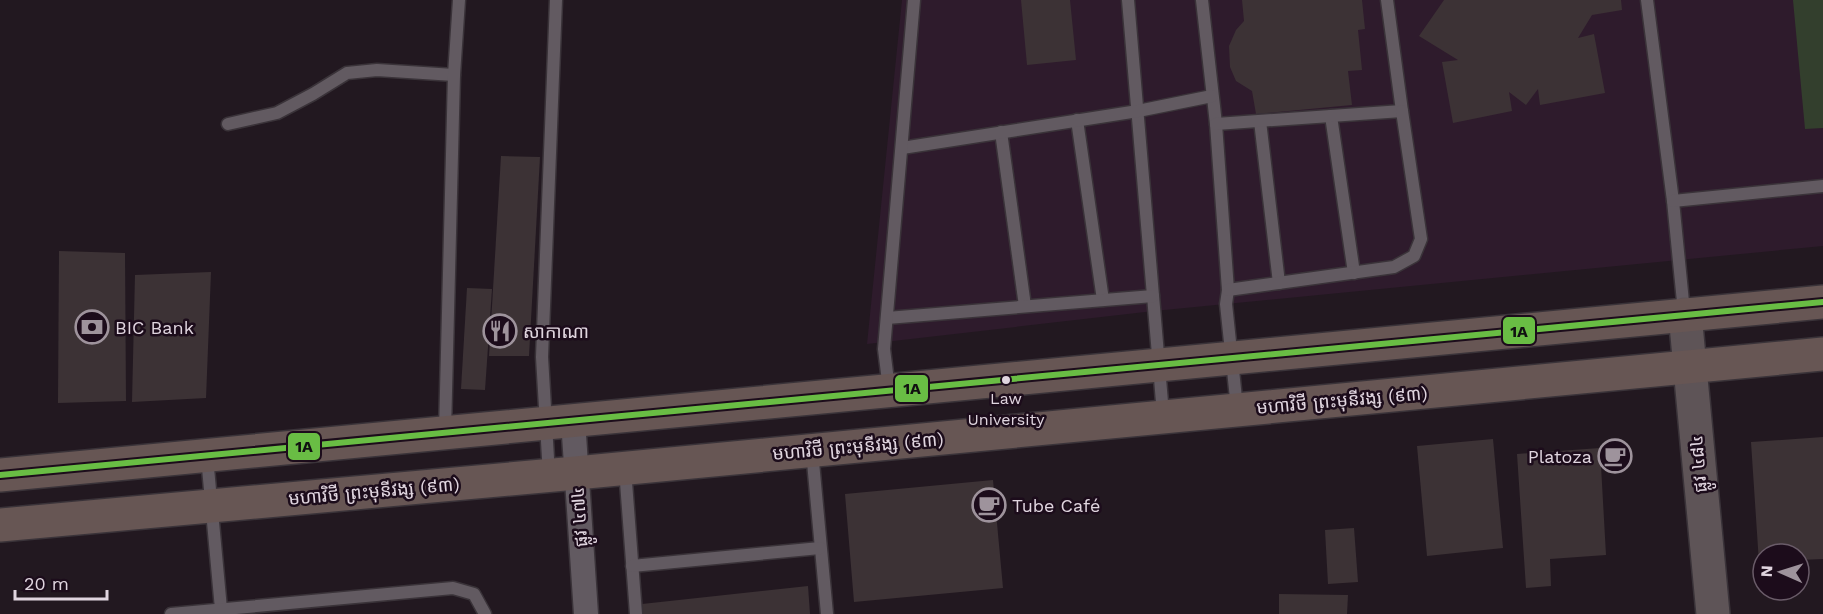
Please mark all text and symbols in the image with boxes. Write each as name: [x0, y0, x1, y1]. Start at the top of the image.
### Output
bank icon: BIC Bank: [74, 309, 110, 345]
restaurant icon: សាកាណា: [482, 313, 518, 349]
line badge: 1A: [1502, 316, 1536, 345]
place label: BIC Bank: [115, 317, 194, 338]
place label: សាកាណា: [523, 321, 589, 342]
text: 1A: [1510, 322, 1528, 341]
line badge: 1A: [894, 374, 929, 403]
marker: Law University: [1000, 374, 1012, 386]
text: 1A: [903, 379, 921, 398]
street label: មហាវិថី ព្រះមុនីវង្ស (៩៣): [1256, 382, 1429, 420]
place label: Law University: [968, 389, 1045, 429]
street label: មហាវិថី ព្រះមុនីវង្ស (៩៣): [772, 428, 945, 466]
line badge: 1A: [287, 432, 321, 461]
street label: ផ្លូវ ៤៨៤: [1685, 434, 1717, 494]
text: 1A: [295, 437, 313, 456]
cafe icon: Platoza: [1597, 438, 1633, 474]
place label: Platoza: [1528, 446, 1592, 467]
street label: មហាវិថី ព្រះមុនីវង្ស (៩៣): [288, 473, 461, 511]
street label: ផ្លូវ ៤៧៤: [566, 486, 598, 548]
cafe icon: Tube Café: [971, 487, 1007, 523]
place label: Tube Café: [1012, 495, 1100, 516]
north arrow: [1751, 542, 1811, 602]
scale bar: [15, 563, 106, 601]
text: N: [1757, 565, 1776, 578]
text: 20 m: [24, 573, 69, 594]

